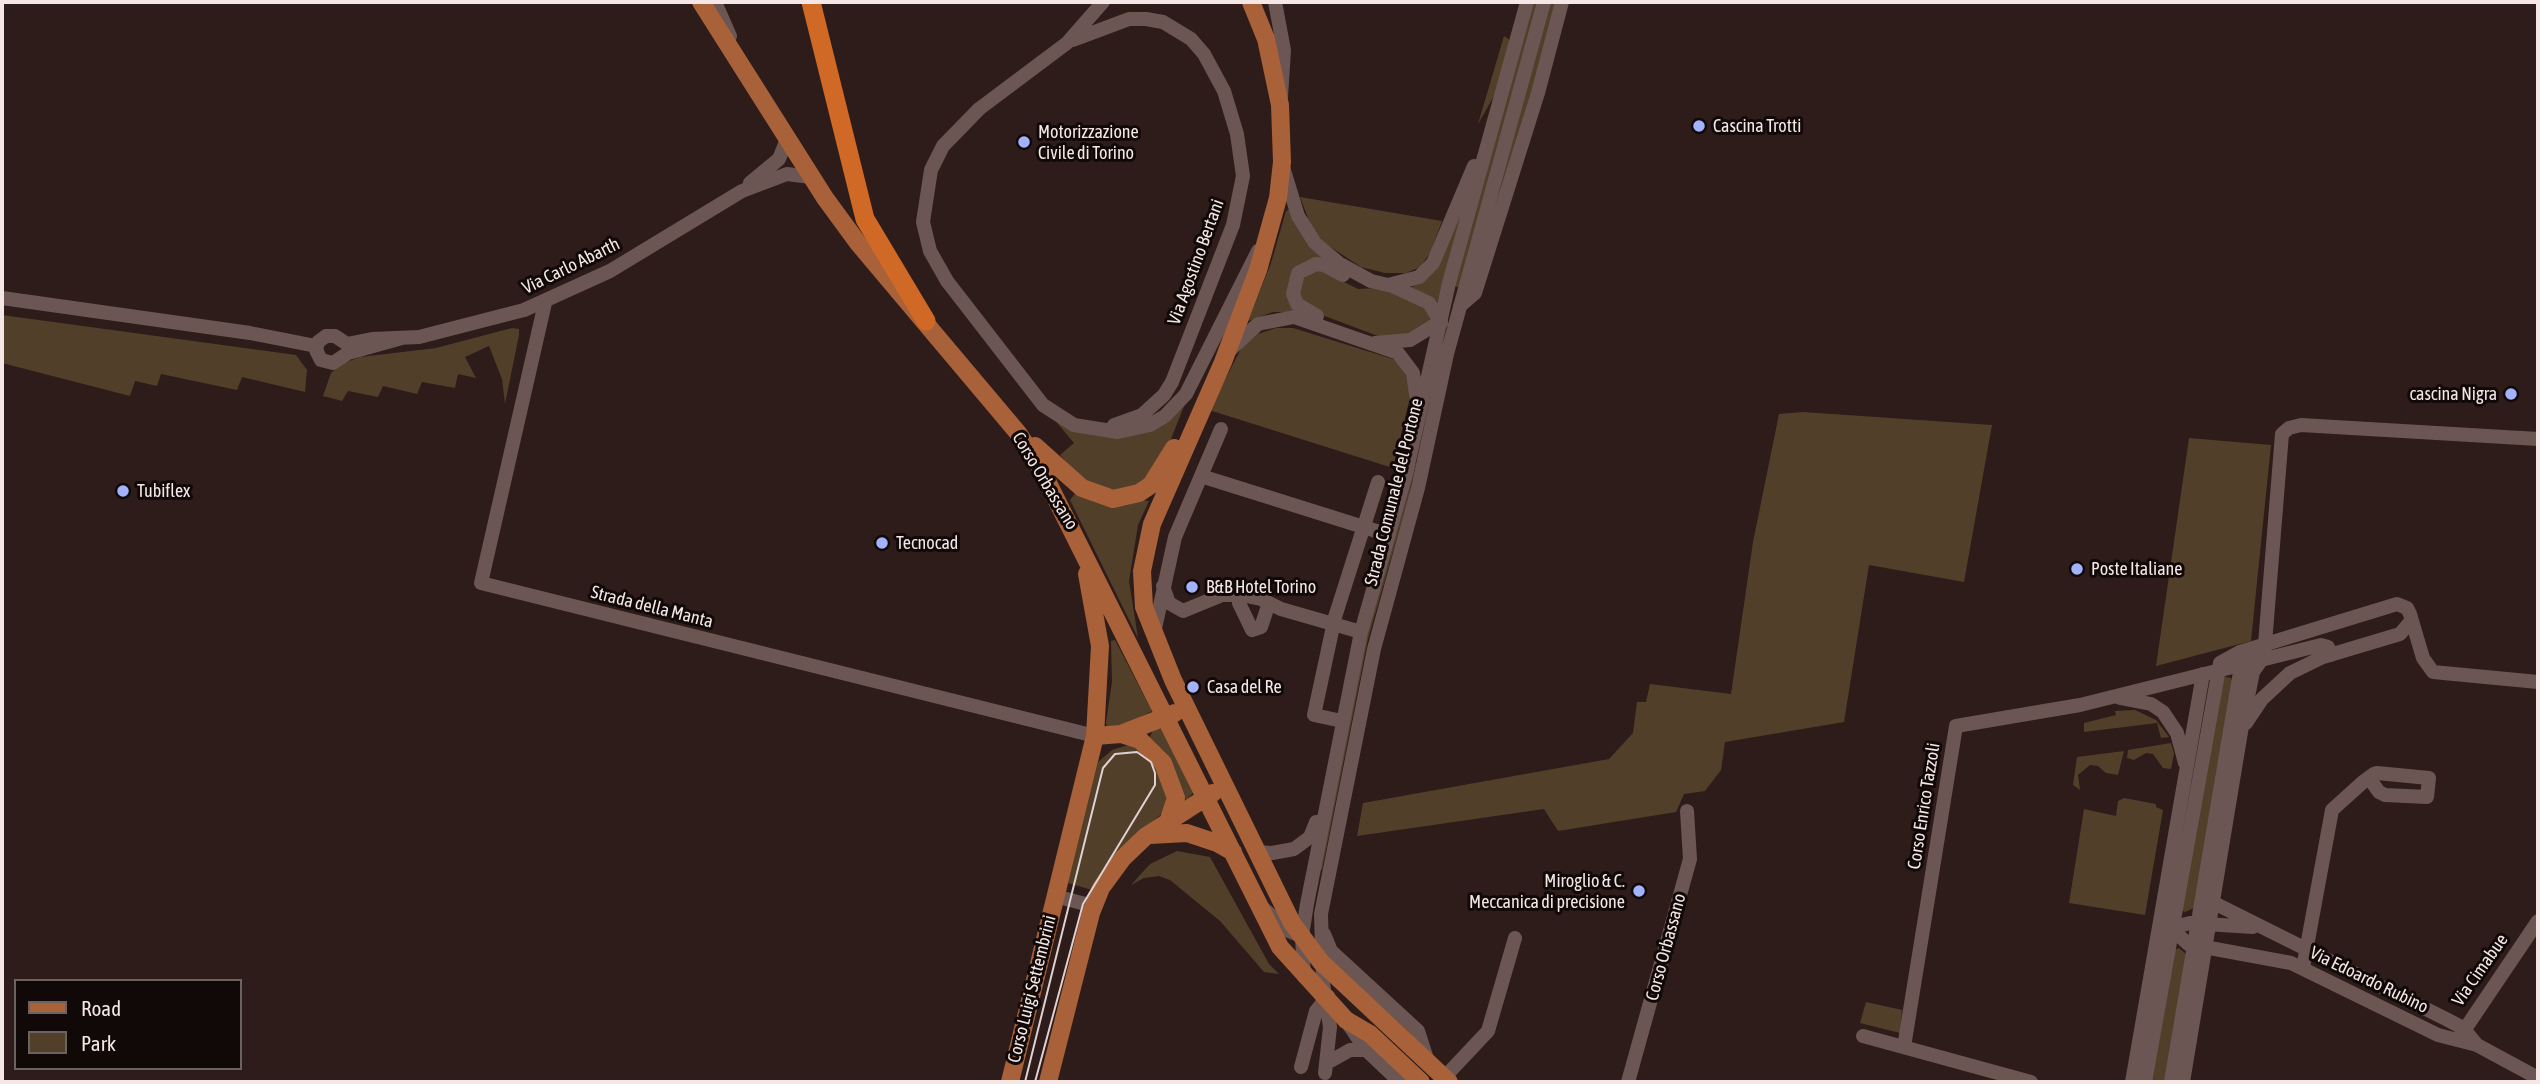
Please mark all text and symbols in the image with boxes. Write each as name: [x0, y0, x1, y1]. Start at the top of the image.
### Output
place label: Cascina Trotti: [1713, 115, 1801, 137]
marker: Cascina Trotti: [1691, 118, 1707, 134]
place label: Motorizzazione Civile di Torino: [1038, 121, 1139, 164]
marker: Motorizzazione Civile di Torino: [1016, 134, 1032, 150]
street label: Via Agostino Bertani: [1163, 196, 1229, 328]
street label: Via Carlo Abarth: [519, 233, 623, 299]
place label: cascina Nigra: [2409, 383, 2497, 405]
marker: cascina Nigra: [2503, 386, 2519, 402]
street label: Strada Comunale del Portone: [1360, 396, 1428, 588]
street label: Corso Orbassano: [1007, 428, 1083, 534]
place label: Tubiflex: [137, 480, 190, 502]
marker: Tubiflex: [115, 483, 131, 499]
place label: Tecnocad: [896, 532, 958, 554]
marker: Tecnocad: [874, 535, 890, 551]
place label: Poste Italiane: [2091, 558, 2182, 580]
marker: Poste Italiane: [2069, 561, 2085, 577]
place label: B&B Hotel Torino: [1206, 576, 1316, 598]
marker: B&B Hotel Torino: [1184, 579, 1200, 595]
street label: Strada della Manta: [589, 581, 715, 633]
place label: Casa del Re: [1207, 676, 1282, 698]
marker: Casa del Re: [1185, 679, 1201, 695]
street label: Corso Enrico Tazzoli: [1903, 741, 1945, 871]
place label: Miroglio & C. Meccanica di precisione: [1469, 870, 1625, 912]
marker: Miroglio & C. Meccanica di precisione: [1631, 883, 1647, 899]
street label: Corso Orbassano: [1641, 891, 1691, 1003]
street label: Corso Luigi Settembrini: [1003, 913, 1061, 1065]
street label: Via Cimabue: [2447, 930, 2513, 1010]
street label: Via Edoardo Rubino: [2306, 942, 2432, 1018]
legend: [14, 979, 242, 1070]
text: Road: [81, 996, 121, 1020]
text: Park: [81, 1031, 116, 1055]

